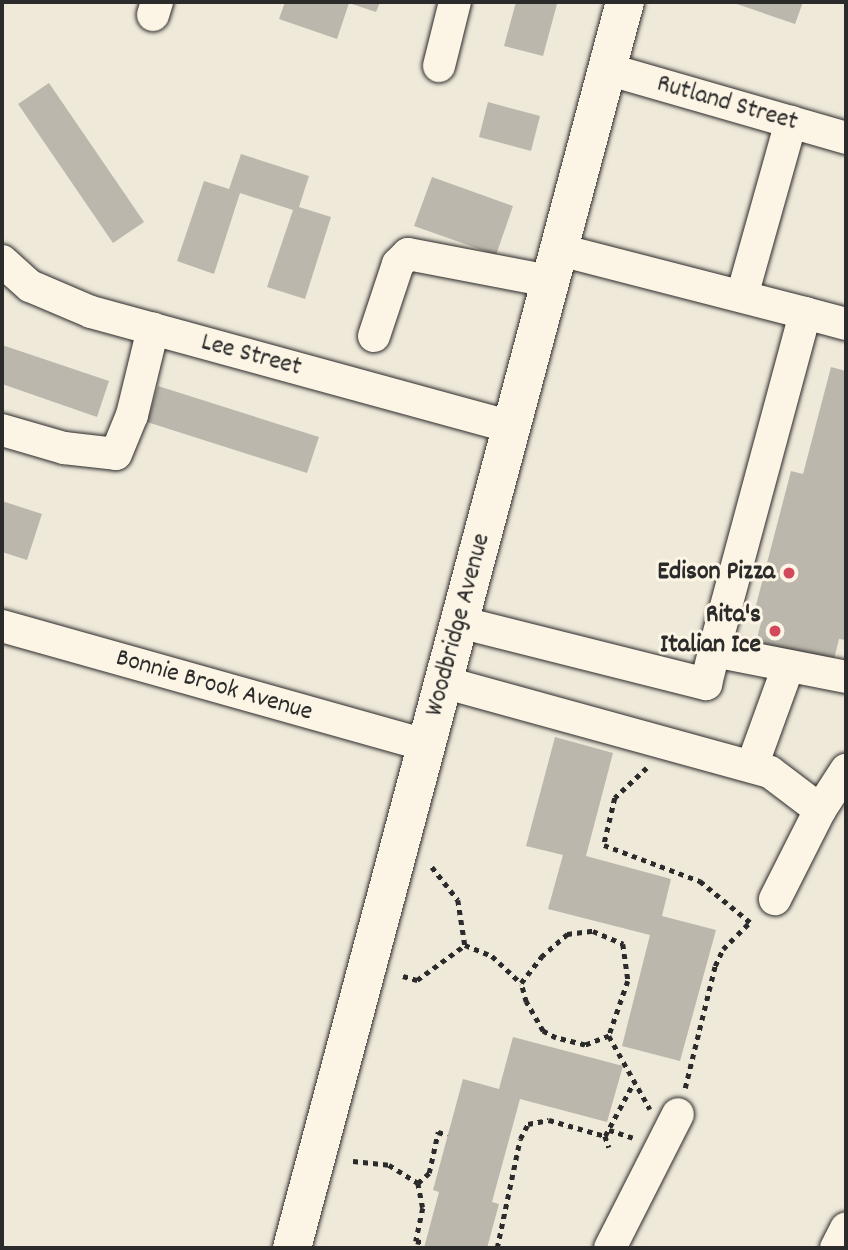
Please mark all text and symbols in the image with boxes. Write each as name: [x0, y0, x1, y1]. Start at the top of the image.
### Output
street label: Rutland Street: [653, 69, 801, 139]
street label: Lee Street: [197, 328, 305, 384]
street label: Woodbridge Avenue: [420, 530, 498, 720]
place label: Edison Pizza: [657, 557, 775, 589]
marker: Edison Pizza: [781, 565, 797, 581]
place label: Rita's Italian Ice: [660, 600, 761, 662]
marker: Rita's Italian Ice: [767, 623, 783, 639]
street label: Bonnie Brook Avenue: [112, 643, 316, 729]

